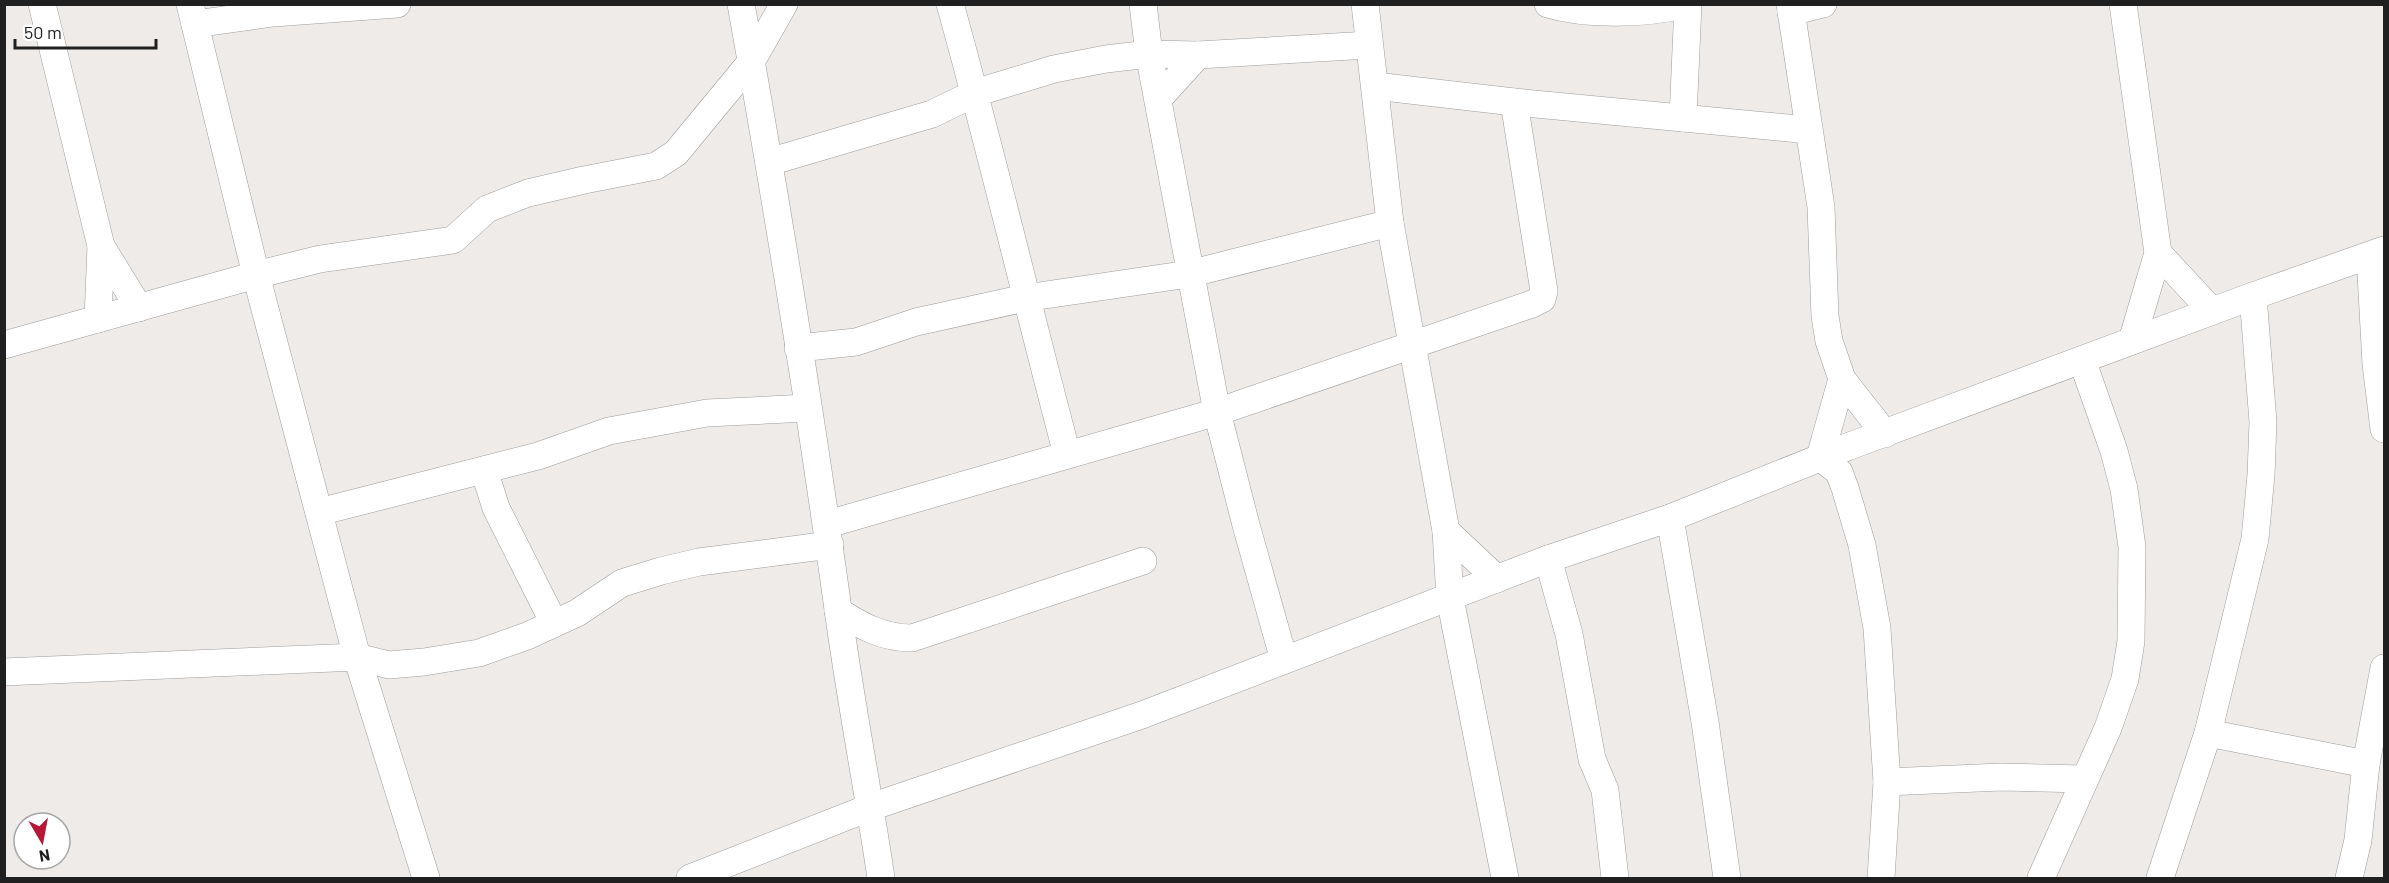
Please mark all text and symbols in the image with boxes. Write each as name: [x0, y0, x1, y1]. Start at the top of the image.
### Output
scale bar: [15, 12, 156, 50]
text: 50 m: [24, 21, 62, 43]
north arrow: [12, 811, 72, 871]
text: N: [38, 846, 52, 867]

